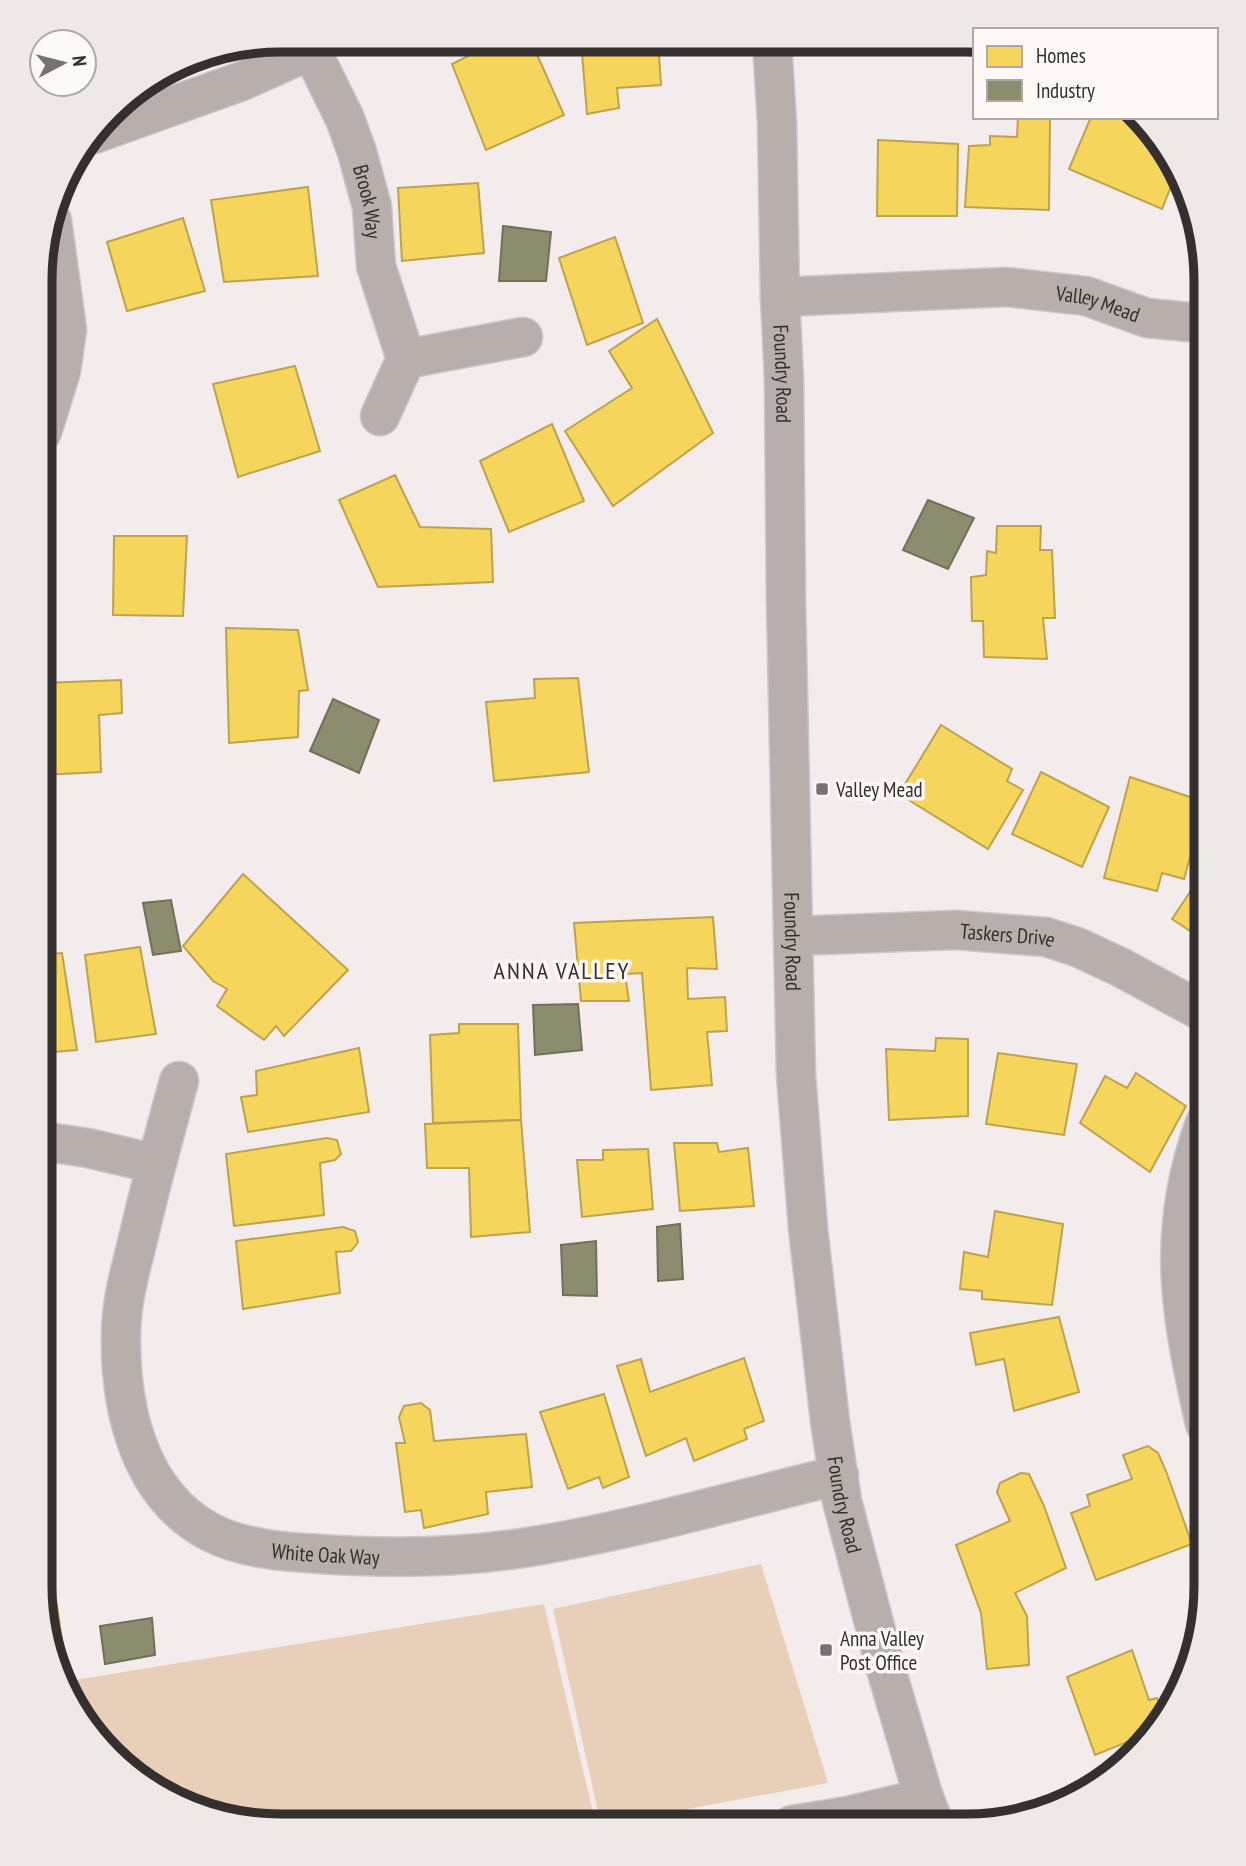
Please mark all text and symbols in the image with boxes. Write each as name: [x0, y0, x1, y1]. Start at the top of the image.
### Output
north arrow: [28, 28, 98, 98]
legend: [973, 28, 1218, 119]
text: Homes: [1036, 42, 1086, 69]
text: N: [67, 54, 92, 67]
text: Industry: [1036, 77, 1095, 104]
street label: Brook Way: [347, 161, 388, 240]
street label: Valley Mead: [1054, 279, 1144, 328]
street label: Foundry Road: [768, 324, 798, 423]
place label: Valley Mead: [835, 776, 923, 803]
marker: Valley Mead: [814, 781, 830, 797]
street label: Foundry Road: [779, 892, 808, 991]
street label: Taskers Drive: [959, 917, 1059, 953]
district label: ANNA VALLEY: [494, 955, 630, 986]
street label: Foundry Road: [822, 1454, 869, 1556]
street label: White Oak Way: [270, 1536, 380, 1570]
place label: Anna Valley Post Office: [840, 1625, 924, 1676]
marker: Anna Valley Post Office: [818, 1642, 834, 1658]

